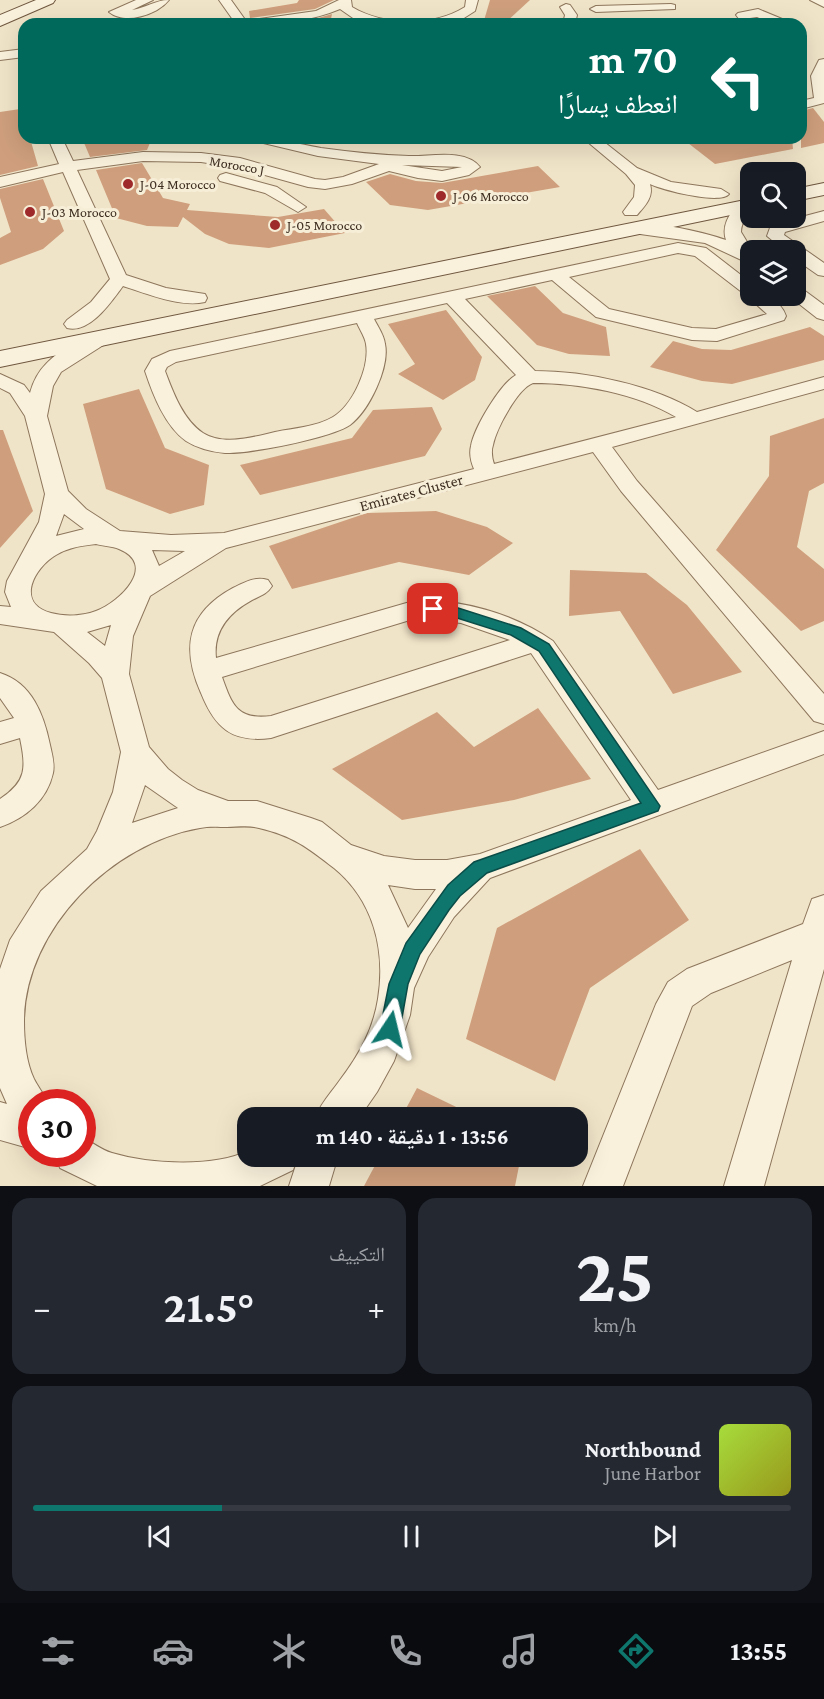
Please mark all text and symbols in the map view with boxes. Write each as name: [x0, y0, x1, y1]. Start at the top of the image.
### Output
text: 70 m: [589, 35, 678, 82]
icon: left: [699, 42, 777, 120]
text: انعطف يسارًا: [558, 89, 678, 119]
street label: Morocco J: [208, 152, 266, 178]
map controls: [740, 162, 806, 306]
button: search: [740, 162, 806, 228]
place label: J-04 Morocco: [138, 176, 216, 192]
marker: J-04 Morocco: [121, 177, 135, 191]
place label: J-06 Morocco: [451, 188, 529, 204]
marker: J-06 Morocco: [434, 189, 448, 203]
place label: J-03 Morocco: [40, 204, 117, 220]
marker: J-03 Morocco: [23, 205, 37, 219]
place label: J-05 Morocco: [285, 217, 362, 233]
marker: J-05 Morocco: [268, 218, 282, 232]
button: layers: [740, 240, 806, 306]
street label: Emirates Cluster: [358, 470, 465, 514]
pin: [407, 583, 458, 634]
icon: arrive: [416, 592, 449, 625]
position arrow: [358, 997, 422, 1061]
speed limit sign: 30: [18, 1089, 96, 1167]
text: 13:56 · 1 دقيقة · 140 m: [316, 1124, 509, 1149]
text: 25: [576, 1231, 654, 1318]
text: التكييف: [329, 1243, 385, 1265]
text: 21.5°: [164, 1282, 254, 1332]
text: −: [33, 1289, 50, 1326]
text: +: [368, 1289, 385, 1326]
text: km/h: [593, 1314, 637, 1336]
text: Northbound: [585, 1437, 701, 1462]
text: June Harbor: [604, 1462, 701, 1484]
icon: previous: [143, 1520, 176, 1553]
icon: pause: [395, 1520, 428, 1553]
icon: next: [648, 1520, 681, 1553]
icon: filters: [37, 1630, 79, 1672]
icon: car: [152, 1630, 194, 1672]
icon: climate: [268, 1630, 310, 1672]
icon: phone: [384, 1630, 426, 1672]
icon: music: [499, 1630, 541, 1672]
icon: directions: [615, 1630, 657, 1672]
text: 13:55: [730, 1636, 787, 1666]

